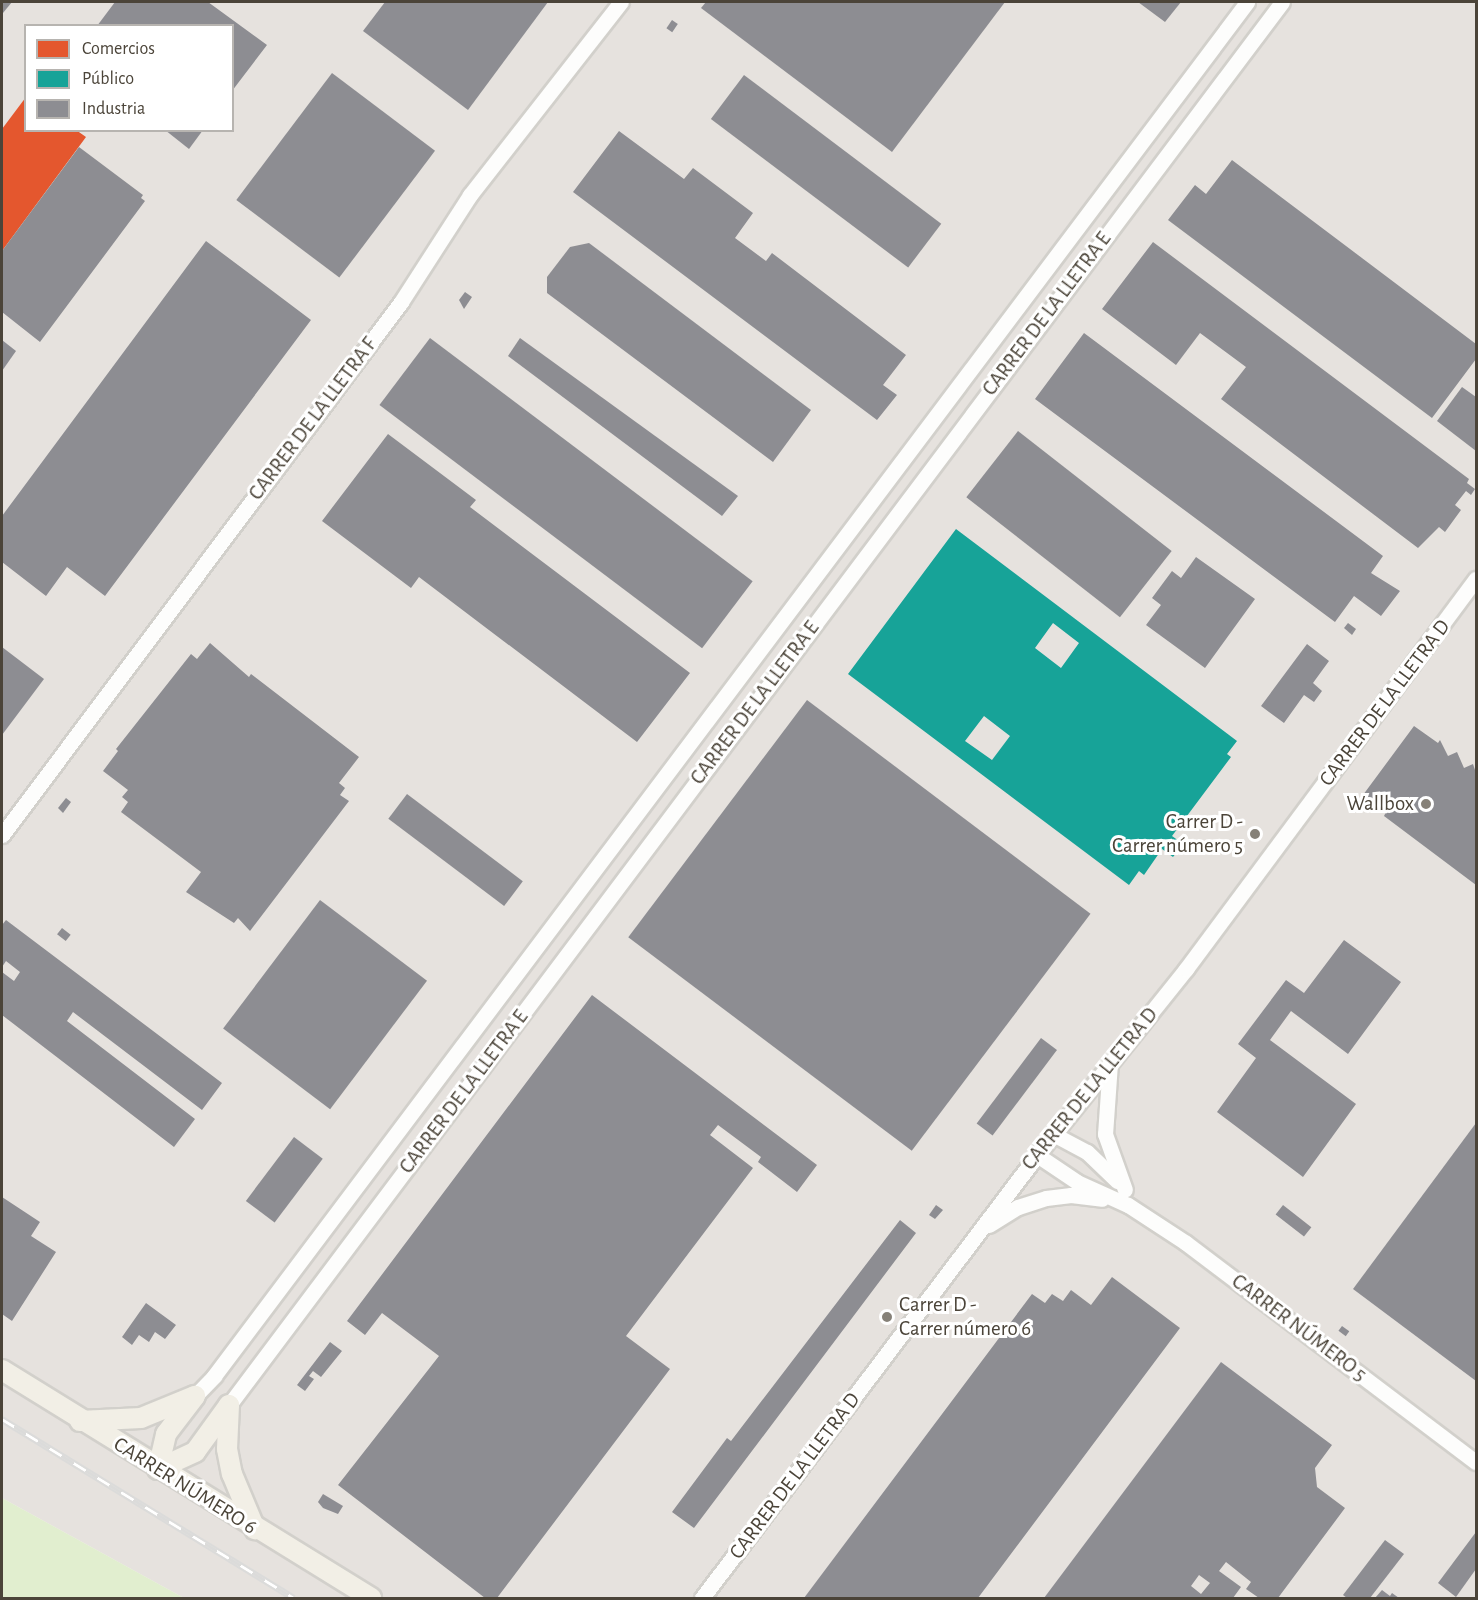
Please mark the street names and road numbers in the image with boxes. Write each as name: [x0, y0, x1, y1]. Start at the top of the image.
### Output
street label: CARRER DE LA LLETRA E: [977, 227, 1117, 401]
street label: CARRER DE LA LLETRA F: [244, 333, 382, 505]
street label: CARRER DE LA LLETRA D: [1314, 615, 1456, 791]
street label: CARRER DE LA LLETRA E: [685, 616, 825, 790]
street label: CARRER DE LA LLETRA D: [1017, 1003, 1163, 1175]
street label: CARRER DE LA LLETRA E: [394, 1005, 534, 1179]
street label: CARRER NÚMERO 5: [1226, 1269, 1372, 1387]
street label: CARRER DE LA LLETRA D: [724, 1388, 866, 1564]
street label: CARRER NÚMERO 6: [109, 1432, 261, 1540]

